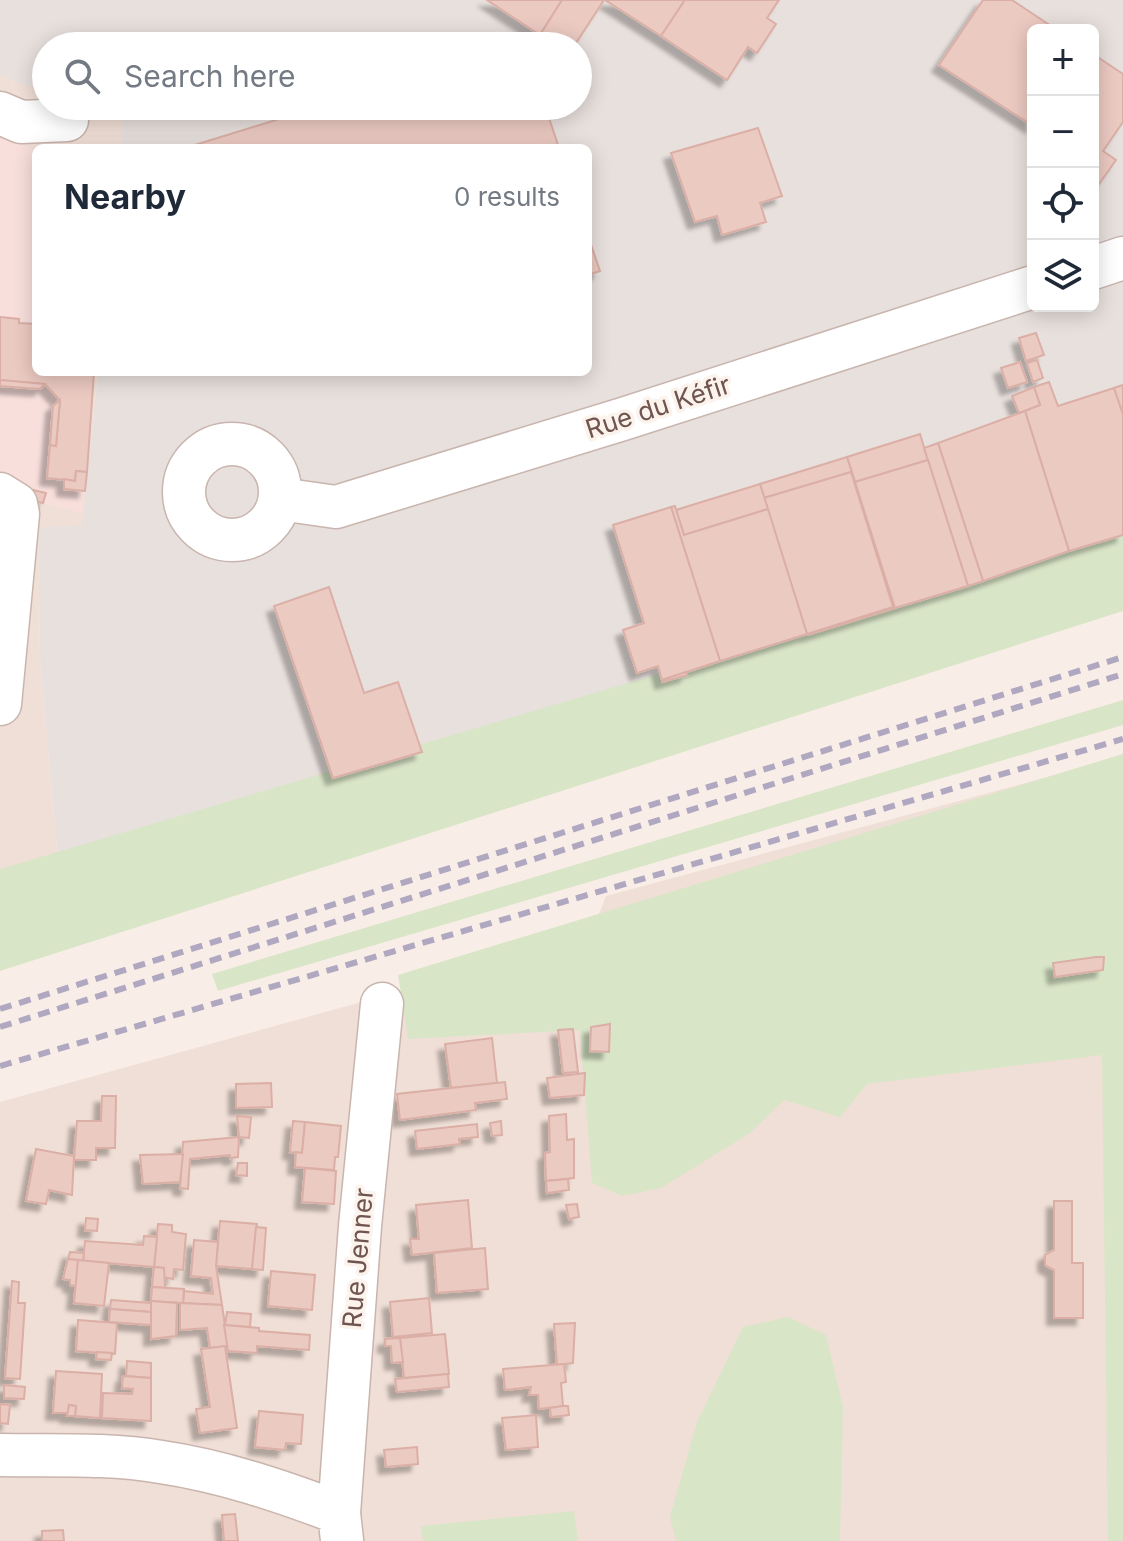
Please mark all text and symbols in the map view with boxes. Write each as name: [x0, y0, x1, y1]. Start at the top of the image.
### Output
map controls: [1027, 24, 1099, 312]
button: +: [1027, 24, 1099, 96]
search box: [32, 32, 592, 120]
icon: search: [60, 54, 104, 98]
text: Search here: [124, 58, 296, 94]
button: −: [1027, 96, 1099, 168]
button: locate: [1027, 168, 1099, 240]
text: Nearby: [64, 176, 186, 217]
text: 0 results: [454, 181, 560, 212]
button: layers: [1027, 240, 1099, 312]
street label: Rue du Kéfir: [581, 368, 734, 445]
street label: Rue Jenner: [336, 1187, 379, 1329]

